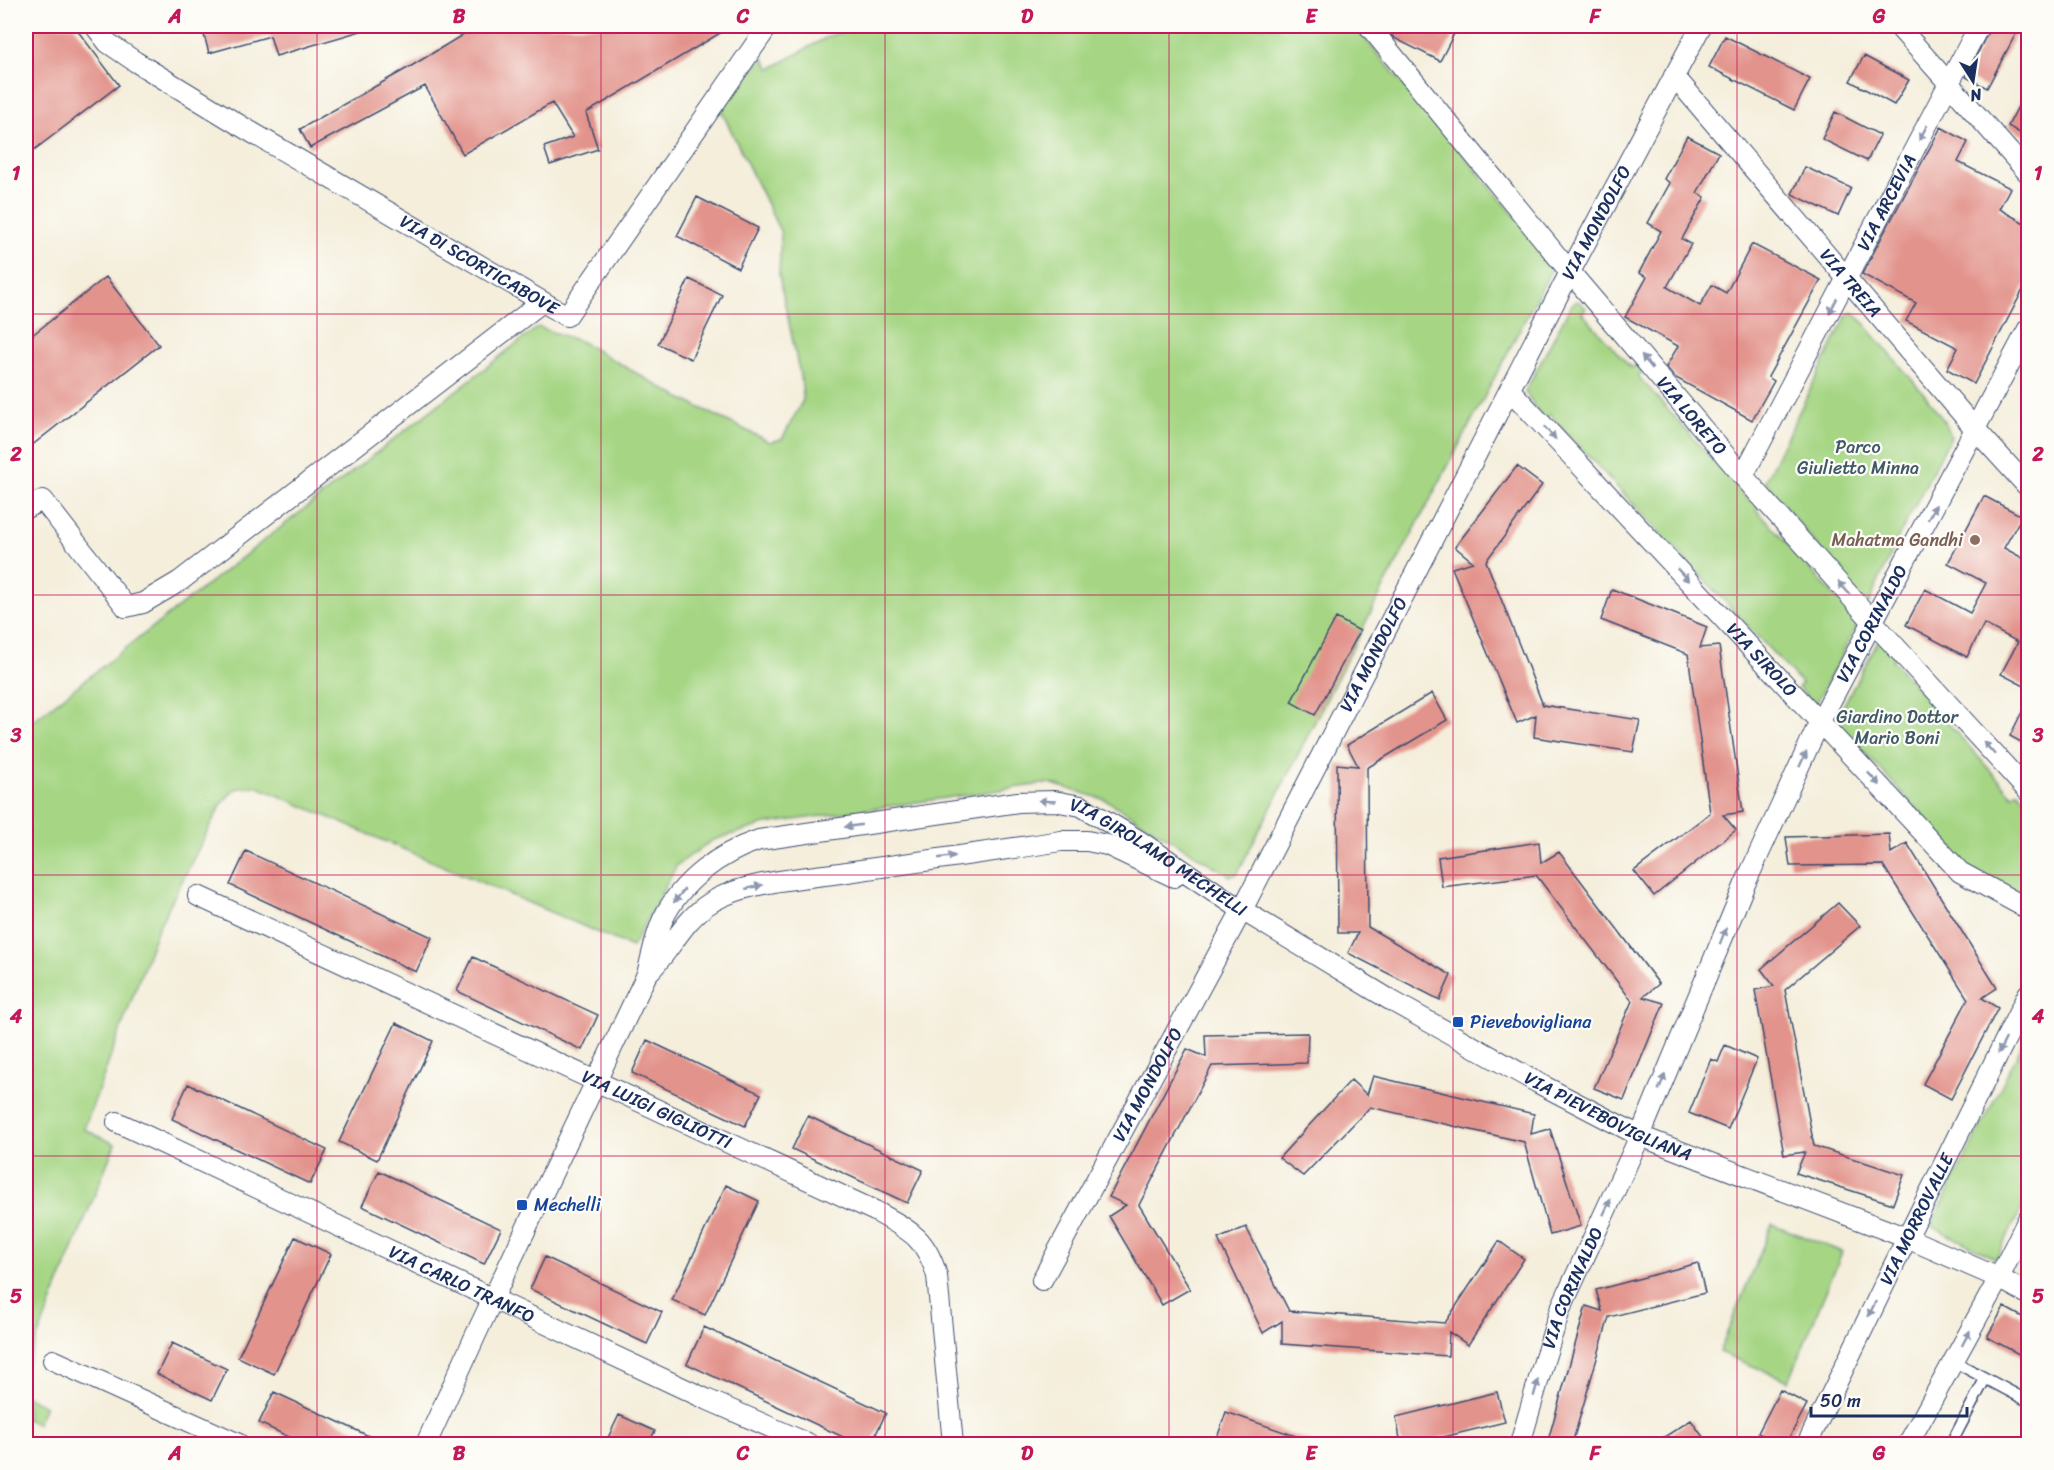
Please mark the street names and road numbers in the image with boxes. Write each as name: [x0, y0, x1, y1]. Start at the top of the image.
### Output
street label: VIA ARCEVIA: [1848, 148, 1925, 257]
street label: VIA MONDOLFO: [1553, 159, 1640, 286]
street label: VIA DI SCORTICABOVE: [393, 206, 566, 325]
street label: VIA TREIA: [1811, 241, 1890, 325]
street label: VIA LORETO: [1648, 368, 1735, 463]
street label: VIA CORINALDO: [1827, 559, 1916, 689]
street label: VIA MONDOLFO: [1330, 591, 1416, 718]
street label: VIA SIROLO: [1718, 615, 1805, 705]
street label: VIA GIROLAMO MECHELLI: [1068, 788, 1254, 926]
street label: VIA MONDOLFO: [1103, 1022, 1192, 1148]
street label: VIA LUIGI GIGLIOTTI: [576, 1061, 738, 1159]
street label: VIA PIEVEBOVIGLIANA: [1518, 1062, 1697, 1170]
street label: VIA MORROVALLE: [1870, 1147, 1963, 1291]
street label: VIA CORINALDO: [1533, 1221, 1612, 1353]
street label: VIA CARLO TRANFO: [383, 1236, 540, 1332]

